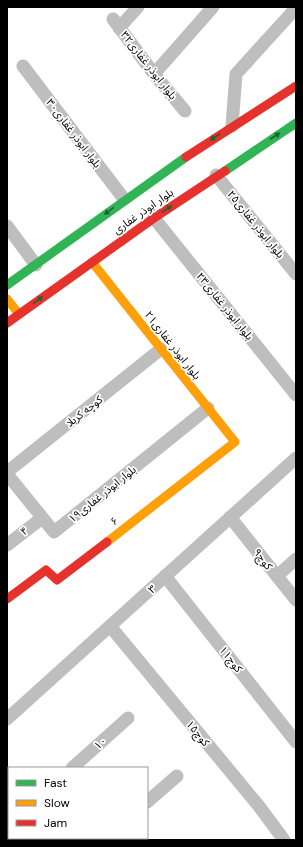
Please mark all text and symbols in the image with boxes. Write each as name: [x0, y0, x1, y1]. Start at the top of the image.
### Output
street label: بلوار ابوذر غفاری۳۲: [118, 28, 180, 102]
street label: بلوار ابوذر غفاری۳۰: [43, 96, 105, 170]
one-way arrow: [270, 132, 280, 140]
one-way arrow: [209, 133, 221, 140]
street label: بلوار ابوذر غفاری: [110, 185, 176, 237]
street label: بلوار ابوذر غفاری۲۵: [224, 187, 288, 261]
one-way arrow: [162, 205, 172, 213]
one-way arrow: [103, 207, 114, 215]
street label: بلوار ابوذر غفاری۲۳: [193, 269, 257, 343]
one-way arrow: [33, 296, 44, 304]
street label: ۲۱بلوار ابوذر غفاری: [142, 308, 204, 382]
street label: کوچه کربلا: [63, 392, 106, 430]
street label: بلوار ابوذر غفاری۱۹: [65, 462, 139, 526]
street label: ۶: [107, 514, 121, 528]
street label: ۴: [17, 524, 31, 538]
street label: ۹کوچ: [250, 546, 276, 573]
street label: ۳: [145, 582, 159, 596]
street label: ۱۱کوچ: [216, 643, 246, 676]
street label: ۱۵کوچ: [182, 717, 213, 750]
street label: ۱۰: [91, 734, 109, 752]
legend: [8, 767, 148, 839]
text: Fast: [44, 775, 67, 791]
text: Slow: [44, 795, 70, 811]
text: Jam: [44, 815, 67, 831]

